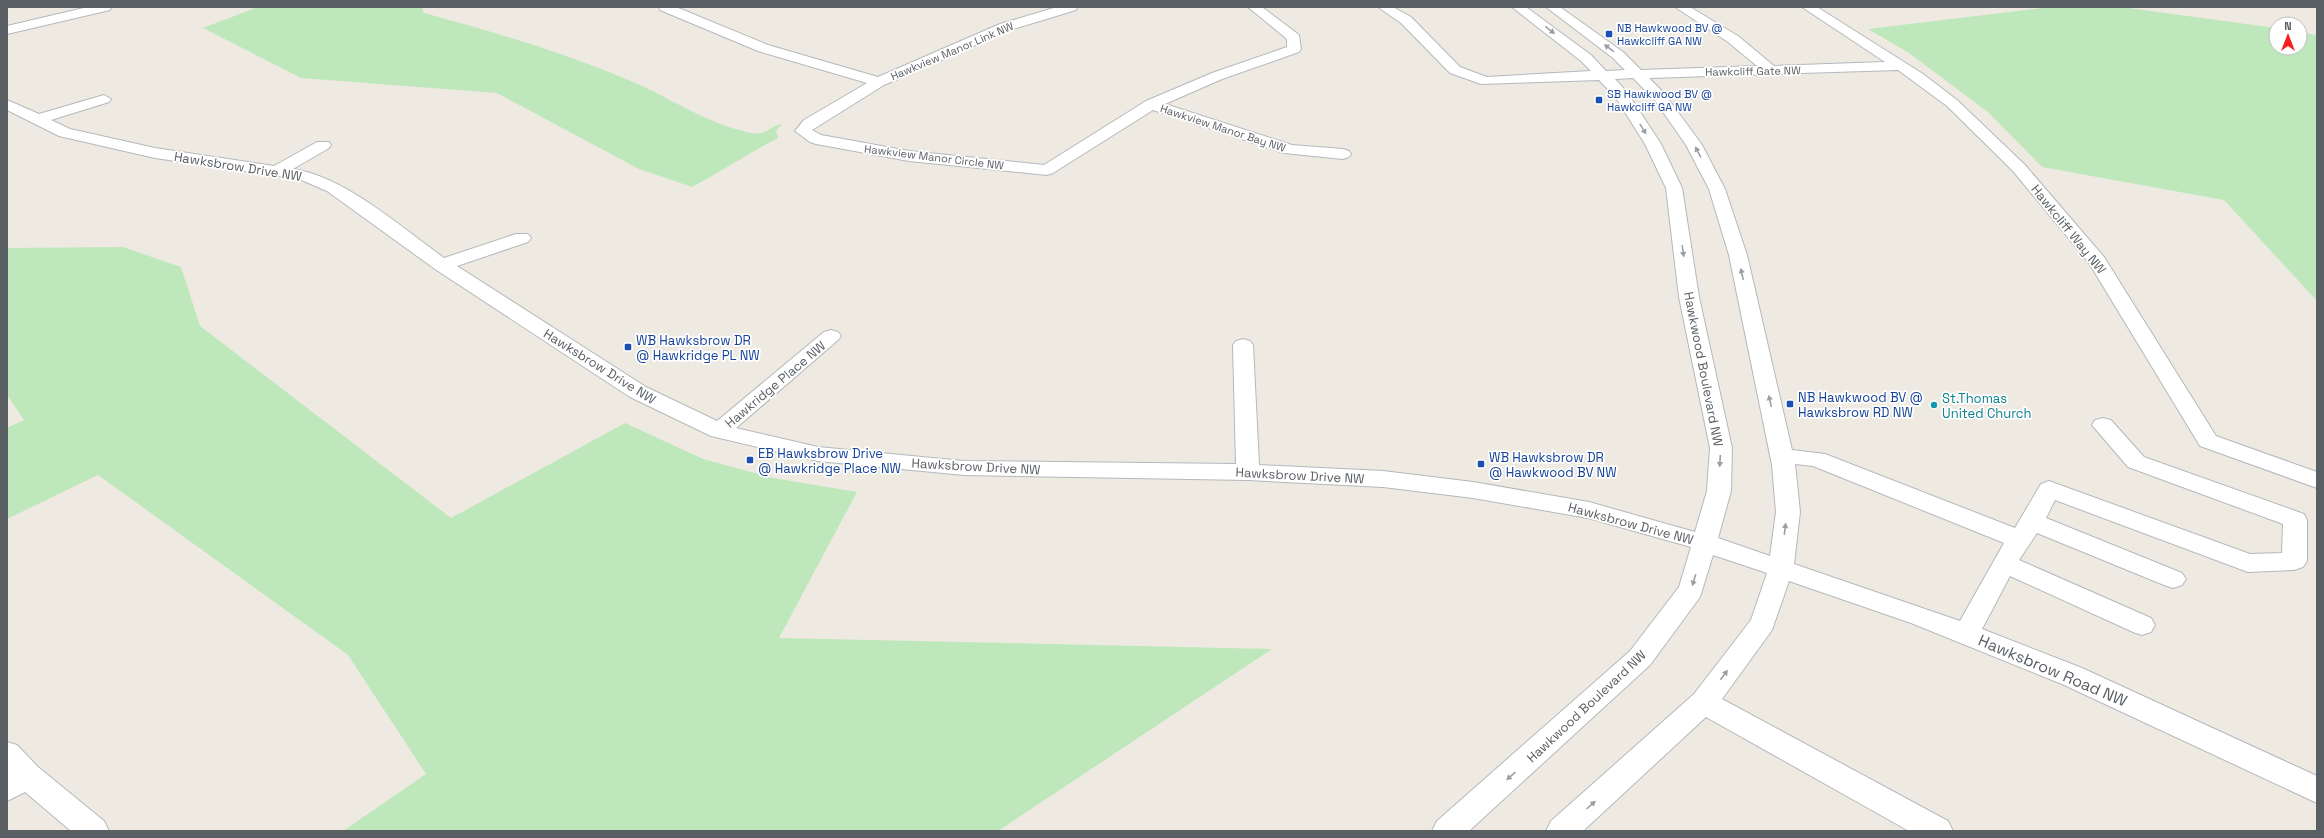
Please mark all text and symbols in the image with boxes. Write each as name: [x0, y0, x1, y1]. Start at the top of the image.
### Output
north arrow: [2268, 16, 2308, 56]
street label: Hawkview Manor Link NW: [888, 19, 1016, 83]
text: N: [2284, 19, 2292, 33]
place label: NB Hawkwood BV @ Hawkcliff GA NW: [1617, 21, 1723, 48]
one-way arrow: [1545, 25, 1556, 34]
marker: NB Hawkwood BV @ Hawkcliff GA NW: [1604, 29, 1614, 39]
one-way arrow: [1603, 44, 1614, 53]
street label: Hawkcliff Gate NW: [1705, 63, 1801, 79]
place label: SB Hawkwood BV @ Hawkcliff GA NW: [1607, 87, 1712, 114]
marker: SB Hawkwood BV @ Hawkcliff GA NW: [1594, 95, 1604, 105]
street label: Hawkview Manor Bay NW: [1158, 101, 1288, 155]
one-way arrow: [1640, 123, 1647, 135]
street label: Hawkview Manor Circle NW: [863, 141, 1005, 173]
one-way arrow: [1695, 146, 1701, 158]
street label: Hawksbrow Drive NW: [173, 148, 303, 185]
street label: Hawkcliff Way NW: [2027, 181, 2110, 277]
one-way arrow: [1680, 245, 1686, 257]
one-way arrow: [1739, 268, 1745, 280]
street label: Hawkwood Boulevard NW: [1680, 290, 1727, 448]
street label: Hawksbrow Drive NW: [540, 325, 659, 408]
place label: WB Hawksbrow DR @ Hawkridge PL NW: [636, 332, 760, 364]
street label: Hawkridge Place NW: [722, 337, 829, 431]
marker: WB Hawksbrow DR @ Hawkridge PL NW: [623, 342, 633, 352]
place label: NB Hawkwood BV @ Hawksbrow RD NW: [1798, 389, 1923, 421]
place label: St.Thomas United Church: [1942, 390, 2032, 422]
one-way arrow: [1766, 395, 1772, 407]
marker: NB Hawkwood BV @ Hawksbrow RD NW: [1785, 399, 1795, 409]
marker: St.Thomas United Church: [1929, 400, 1939, 410]
place label: EB Hawksbrow Drive @ Hawkridge Place NW: [758, 445, 901, 477]
place label: WB Hawksbrow DR @ Hawkwood BV NW: [1489, 449, 1617, 481]
marker: EB Hawksbrow Drive @ Hawkridge Place NW: [745, 455, 755, 465]
street label: Hawksbrow Drive NW: [911, 455, 1041, 478]
one-way arrow: [1717, 455, 1724, 467]
marker: WB Hawksbrow DR @ Hawkwood BV NW: [1476, 459, 1486, 469]
street label: Hawksbrow Drive NW: [1235, 464, 1365, 487]
street label: Hawksbrow Drive NW: [1566, 499, 1695, 548]
one-way arrow: [1782, 523, 1789, 535]
one-way arrow: [1691, 574, 1697, 586]
street label: Hawksbrow Road NW: [1975, 630, 2131, 711]
street label: Hawkwood Boulevard NW: [1523, 647, 1650, 766]
one-way arrow: [1720, 670, 1728, 681]
one-way arrow: [1506, 771, 1516, 780]
one-way arrow: [1586, 800, 1596, 809]

